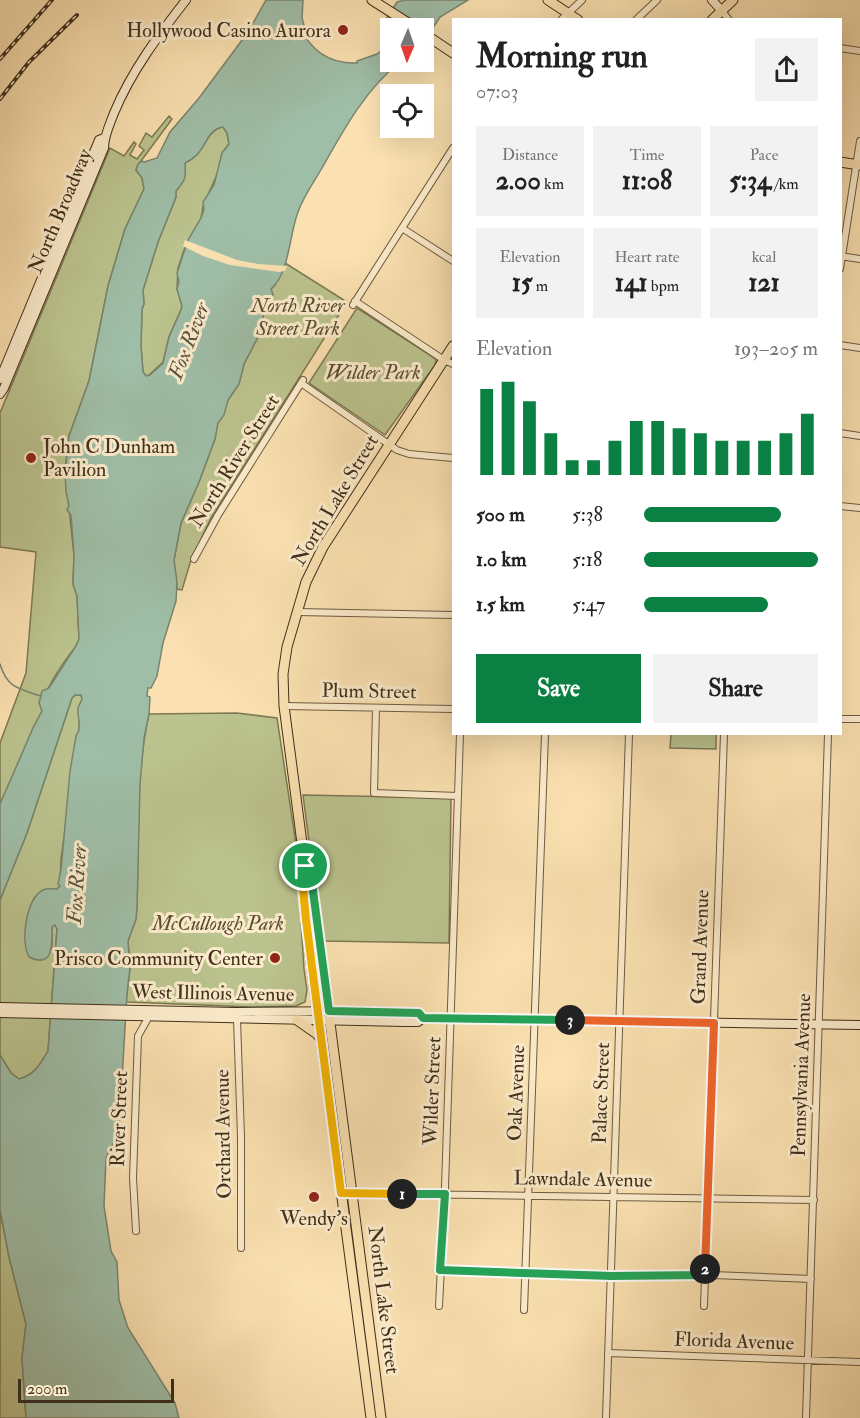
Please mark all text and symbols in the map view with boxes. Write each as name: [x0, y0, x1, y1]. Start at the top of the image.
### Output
place label: Hollywood Casino Aurora: [126, 18, 332, 43]
north arrow: [380, 18, 434, 72]
map controls: [380, 18, 434, 138]
marker: Hollywood Casino Aurora: [336, 23, 350, 37]
text: Morning run: [476, 36, 648, 77]
button: share: [755, 38, 818, 101]
text: 07:03: [476, 79, 518, 104]
button: locate: [380, 84, 434, 138]
street label: North Broadway: [23, 144, 98, 277]
text: Distance: [502, 145, 558, 165]
text: Time: [630, 145, 664, 165]
text: Pace: [750, 145, 778, 165]
text: 2.00: [496, 165, 541, 197]
text: 11:08: [622, 165, 672, 197]
text: 5:34: [729, 165, 771, 197]
text: km: [541, 174, 564, 194]
text: /km: [771, 174, 799, 194]
text: Elevation: [500, 247, 560, 267]
text: Heart rate: [614, 247, 680, 267]
text: kcal: [752, 247, 776, 267]
text: 15: [512, 267, 532, 299]
text: 141: [615, 267, 647, 299]
text: 121: [748, 267, 780, 299]
text: m: [532, 276, 548, 296]
text: bpm: [647, 276, 679, 296]
park label: North River Street Park: [250, 293, 346, 341]
water label: Fox River: [162, 298, 216, 384]
text: Elevation: [476, 336, 552, 361]
text: 193–205 m: [734, 336, 818, 361]
park label: Wilder Park: [325, 360, 421, 385]
street label: North River Street: [183, 390, 285, 532]
street label: North Lake Street: [286, 429, 384, 570]
place label: John C Dunham Pavilion: [42, 434, 176, 482]
marker: John C Dunham Pavilion: [24, 451, 38, 465]
text: 500 m: [476, 502, 525, 527]
text: 5:38: [572, 502, 603, 527]
text: 1.0 km: [476, 547, 527, 572]
text: 5:18: [572, 547, 602, 572]
text: 1.5 km: [476, 592, 525, 617]
text: 5:47: [572, 592, 605, 617]
button: Save: [476, 654, 641, 723]
button: Share: [653, 654, 818, 723]
street label: Plum Street: [321, 678, 417, 704]
pin: [279, 840, 330, 891]
water label: Fox River: [61, 842, 93, 926]
icon: arrive: [288, 849, 321, 882]
street label: Grand Avenue: [686, 889, 714, 1005]
park label: McCullough Park: [151, 911, 284, 936]
place label: Prisco Community Center: [54, 946, 264, 971]
marker: Prisco Community Center: [268, 951, 282, 965]
street label: West Illinois Avenue: [131, 979, 294, 1007]
street label: Pennsylvania Avenue: [786, 993, 816, 1157]
pin: 3: [555, 1005, 585, 1035]
text: 3: [567, 1010, 573, 1030]
street label: Wilder Street: [418, 1036, 446, 1147]
street label: Palace Street: [587, 1041, 615, 1144]
street label: Oak Avenue: [502, 1044, 530, 1142]
street label: Orchard Avenue: [209, 1069, 237, 1199]
street label: River Street: [105, 1070, 133, 1168]
street label: Lawndale Avenue: [513, 1165, 653, 1193]
pin: 1: [387, 1179, 417, 1209]
text: 1: [399, 1184, 405, 1204]
marker: Wendy's: [307, 1190, 321, 1204]
place label: Wendy's: [279, 1206, 348, 1231]
street label: North Lake Street: [363, 1225, 406, 1376]
pin: 2: [690, 1254, 720, 1284]
text: 2: [701, 1259, 709, 1279]
street label: Florida Avenue: [674, 1326, 794, 1356]
scale bar: [18, 1376, 174, 1404]
text: 200 m: [27, 1379, 67, 1399]

